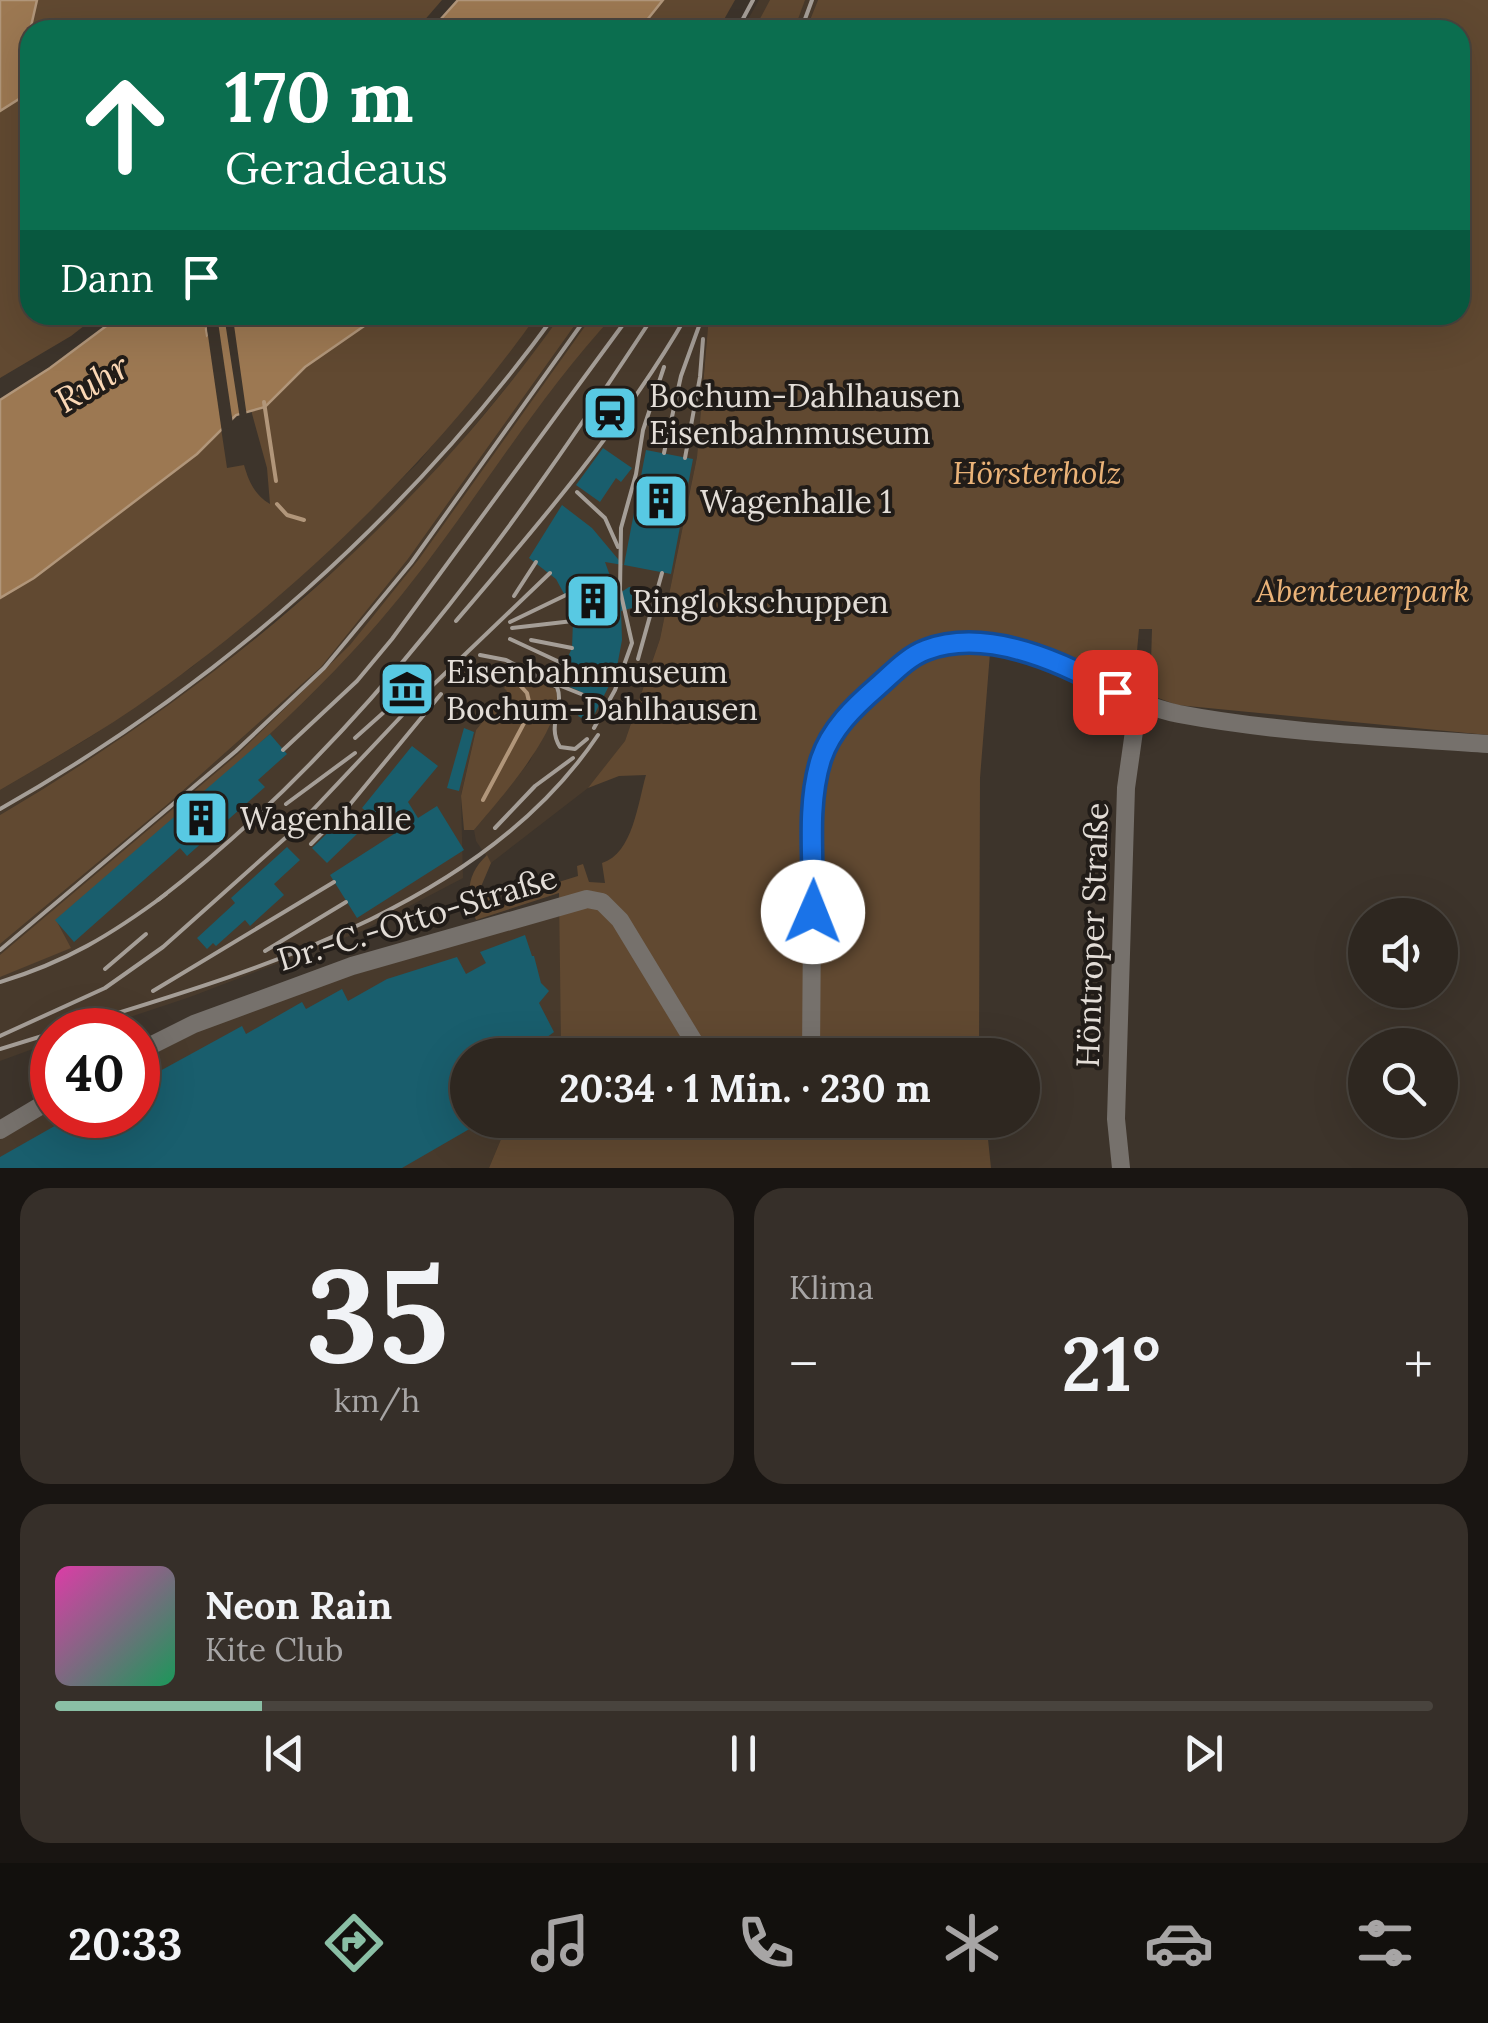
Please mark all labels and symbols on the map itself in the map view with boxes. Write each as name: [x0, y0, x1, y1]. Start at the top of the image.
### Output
water label: Ruhr: [47, 343, 137, 423]
place label: Bochum-Dahlhausen Eisenbahnmuseum: [649, 375, 961, 453]
station icon: Bochum-Dahlhausen Eisenbahnmuseum: [580, 383, 640, 443]
park label: Hörsterholz: [952, 452, 1122, 493]
building icon: Wagenhalle 1: [631, 471, 691, 531]
place label: Wagenhalle 1: [700, 481, 892, 522]
park label: Abenteuerpark: [1255, 570, 1470, 611]
building icon: Ringlokschuppen: [563, 571, 623, 631]
place label: Ringlokschuppen: [632, 581, 889, 622]
pin: [1073, 650, 1158, 735]
place label: Eisenbahnmuseum Bochum-Dahlhausen: [446, 651, 758, 729]
museum icon: Eisenbahnmuseum Bochum-Dahlhausen: [377, 659, 437, 719]
building icon: Wagenhalle: [171, 788, 231, 848]
place label: Wagenhalle: [240, 798, 412, 839]
street label: Höntroper Straße: [1067, 802, 1117, 1068]
street label: Dr.-C.-Otto-Straße: [272, 856, 562, 980]
position arrow: [761, 860, 865, 964]
speed limit sign: 40: [30, 1008, 160, 1138]

